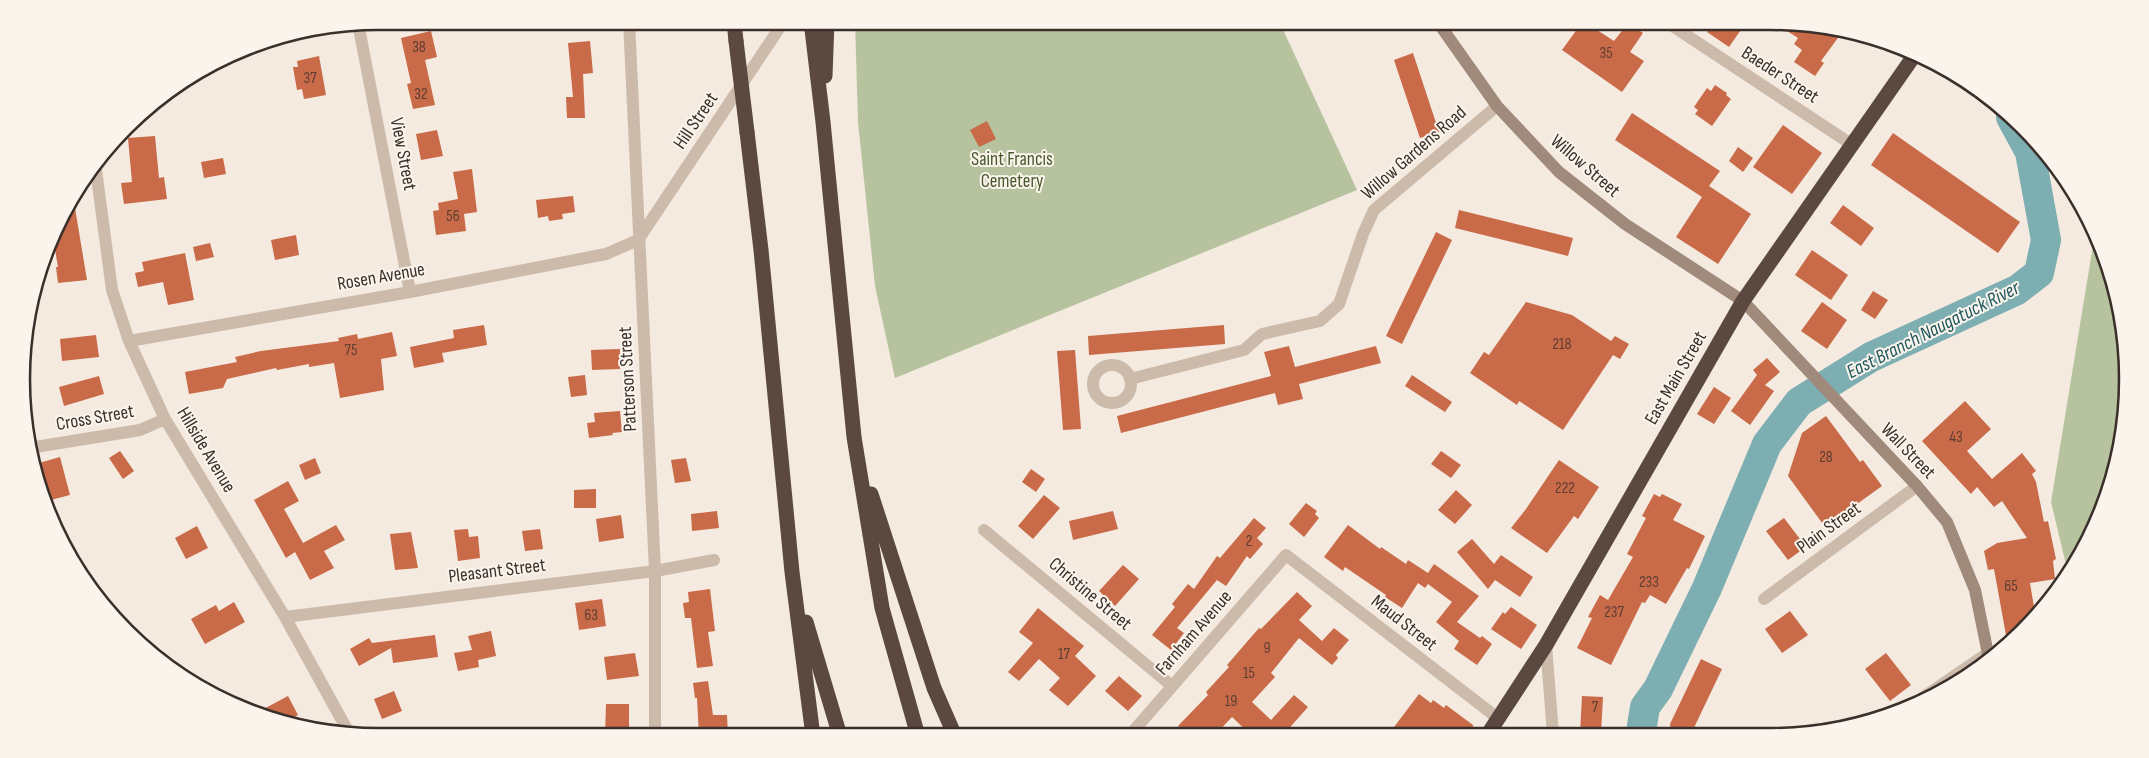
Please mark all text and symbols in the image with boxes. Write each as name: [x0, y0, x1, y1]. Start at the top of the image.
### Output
house number: 38: [412, 38, 426, 57]
street label: Baeder Street: [1737, 42, 1823, 109]
house number: 35: [1599, 44, 1613, 63]
house number: 37: [303, 69, 317, 88]
house number: 32: [414, 85, 428, 104]
street label: Hill Street: [669, 88, 723, 154]
street label: Willow Gardens Road: [1357, 101, 1471, 205]
street label: View Street: [385, 116, 421, 192]
street label: Willow Street: [1546, 130, 1625, 203]
park label: Saint Francis Cemetery: [971, 148, 1053, 193]
house number: 56: [446, 207, 460, 226]
street label: Rosen Avenue: [335, 258, 427, 296]
water label: East Branch Naugatuck River: [1843, 275, 2025, 384]
street label: Patterson Street: [614, 326, 642, 432]
street label: East Main Street: [1640, 327, 1712, 429]
house number: 218: [1552, 335, 1572, 354]
house number: 75: [345, 341, 357, 360]
street label: Cross Street: [54, 400, 136, 436]
street label: Hillside Avenue: [172, 403, 240, 497]
street label: Wall Street: [1876, 418, 1940, 484]
house number: 43: [1949, 428, 1963, 447]
house number: 28: [1819, 448, 1833, 467]
house number: 222: [1555, 479, 1575, 498]
street label: Plain Street: [1792, 497, 1866, 559]
house number: 2: [1246, 532, 1252, 551]
street label: Christine Street: [1044, 553, 1136, 636]
street label: Pleasant Street: [447, 554, 547, 588]
house number: 233: [1639, 573, 1659, 592]
house number: 65: [2004, 577, 2018, 596]
street label: Farnham Avenue: [1151, 586, 1237, 680]
street label: Maud Street: [1366, 590, 1442, 656]
house number: 237: [1604, 603, 1624, 622]
house number: 63: [584, 606, 598, 625]
house number: 9: [1263, 639, 1271, 658]
house number: 17: [1058, 645, 1071, 664]
house number: 15: [1243, 664, 1255, 683]
house number: 19: [1225, 692, 1237, 711]
house number: 7: [1592, 698, 1599, 717]

